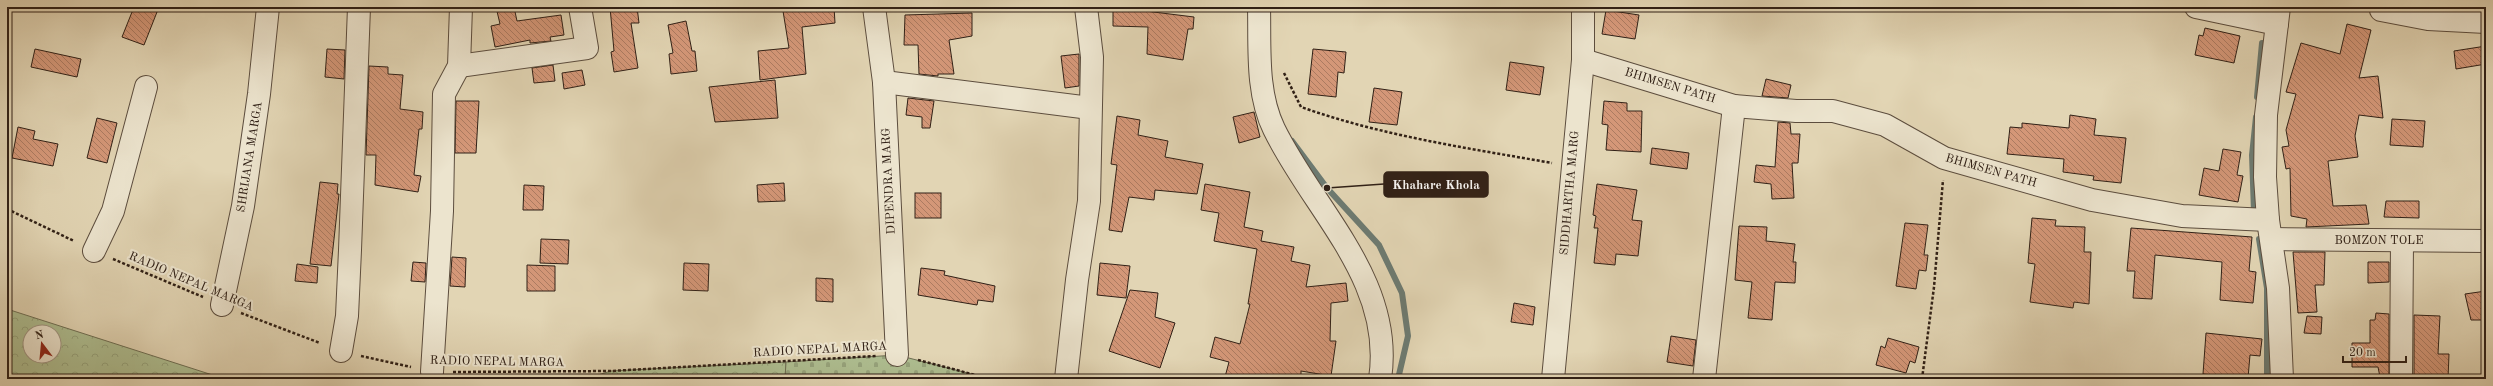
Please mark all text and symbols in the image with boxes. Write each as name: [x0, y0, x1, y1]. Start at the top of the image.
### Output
street label: BHIMSEN PATH: [1623, 66, 1717, 106]
street label: SHRIJANA MARGA: [235, 101, 265, 213]
street label: DIPENDRA MARG: [880, 127, 898, 235]
street label: SIDDHARTHA MARG: [1559, 130, 1581, 256]
street label: BHIMSEN PATH: [1944, 152, 2038, 190]
callout: Khahare Khola: [1384, 172, 1488, 197]
text: Khahare Khola: [1392, 179, 1480, 192]
street label: BOMZON TOLE: [2335, 235, 2423, 247]
street label: RADIO NEPAL MARGA: [127, 250, 255, 314]
north arrow: [22, 324, 62, 364]
text: N: [34, 329, 46, 342]
scale bar: [2343, 338, 2406, 364]
street label: RADIO NEPAL MARGA: [753, 340, 887, 360]
text: 20 m: [2349, 347, 2376, 359]
street label: RADIO NEPAL MARGA: [430, 355, 564, 369]

